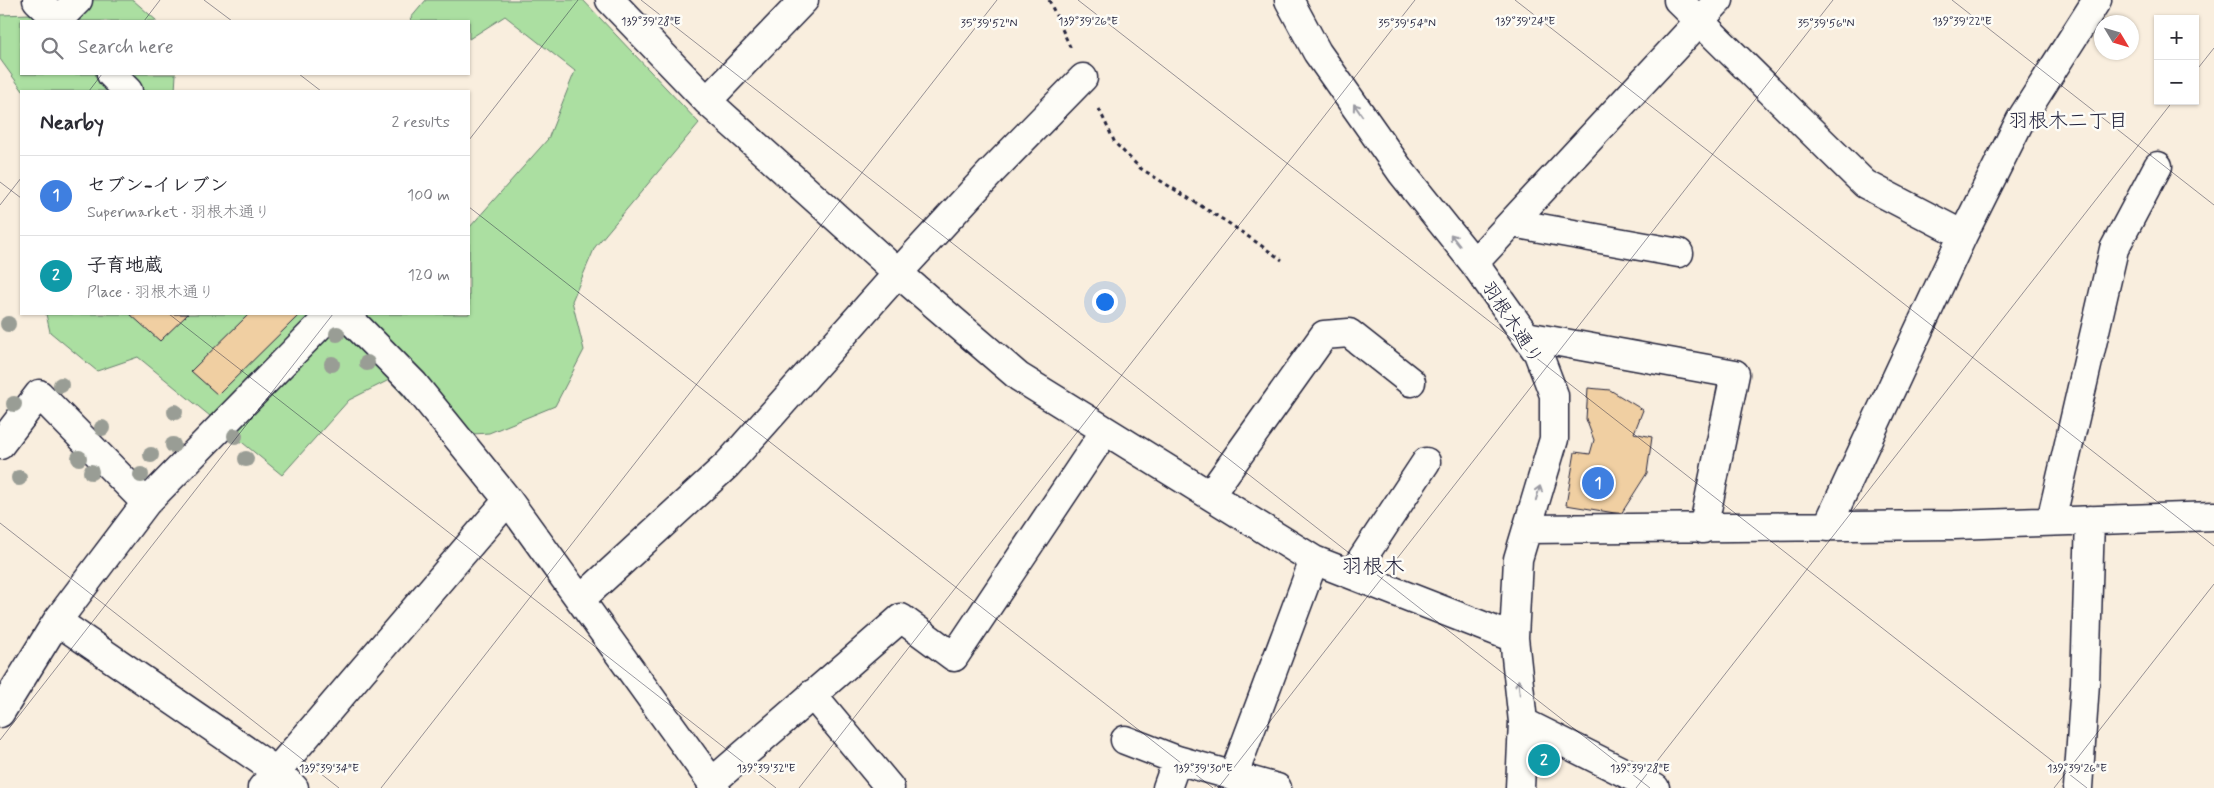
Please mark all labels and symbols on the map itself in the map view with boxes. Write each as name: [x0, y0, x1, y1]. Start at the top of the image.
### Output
text: 139°39'28"E: [621, 14, 681, 30]
text: 139°39'26"E: [1058, 14, 1118, 30]
text: 139°39'24"E: [1495, 14, 1555, 30]
text: 139°39'22"E: [1932, 14, 1992, 30]
north arrow: [2094, 15, 2139, 60]
text: 35°39'52"N: [961, 16, 1017, 32]
text: 35°39'54"N: [1378, 16, 1436, 32]
text: 35°39'56"N: [1797, 16, 1855, 32]
one-way arrow: [1353, 103, 1363, 117]
district label: 羽根木二丁目: [2008, 108, 2128, 135]
one-way arrow: [1450, 234, 1461, 247]
street label: 羽根木通り: [1475, 276, 1548, 369]
your location: [1092, 289, 1118, 315]
pin: 1: [1582, 464, 1614, 502]
one-way arrow: [1534, 485, 1544, 501]
district label: 羽根木: [1342, 553, 1405, 581]
one-way arrow: [1514, 679, 1524, 695]
pin: 2: [1528, 741, 1560, 779]
text: 139°39'34"E: [299, 761, 359, 777]
text: 139°39'32"E: [736, 761, 796, 777]
text: 139°39'30"E: [1173, 761, 1233, 777]
text: 139°39'28"E: [1610, 761, 1670, 777]
text: 139°39'26"E: [2047, 761, 2107, 777]

